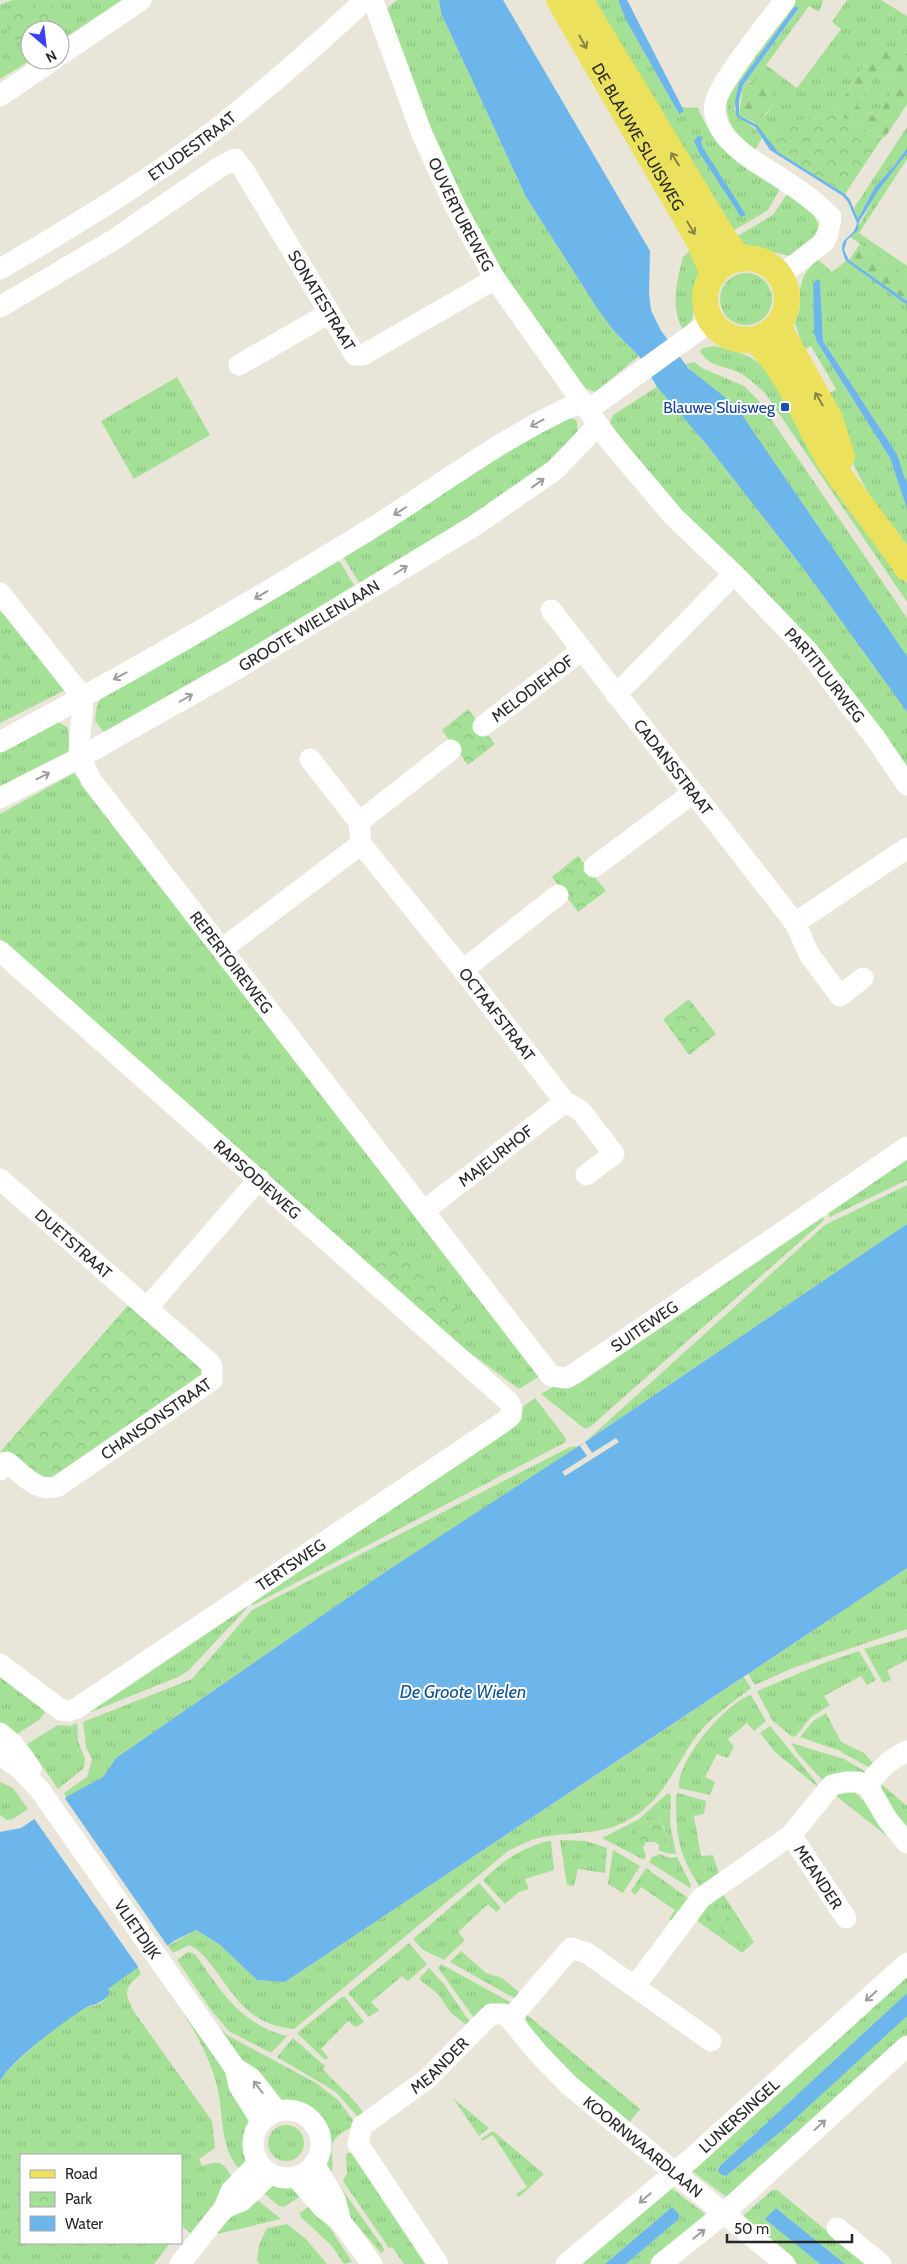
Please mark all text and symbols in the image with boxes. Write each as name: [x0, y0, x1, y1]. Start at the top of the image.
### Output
north arrow: [20, 20, 70, 70]
one-way arrow: [578, 35, 588, 50]
text: N: [43, 46, 60, 67]
street label: DE BLAUWE SLUISWEG: [588, 60, 689, 214]
street label: ETUDESTRAAT: [144, 107, 240, 184]
one-way arrow: [670, 153, 680, 167]
street label: OUVERTUREWEG: [425, 154, 498, 274]
one-way arrow: [687, 221, 697, 235]
street label: SONATESTRAAT: [284, 246, 360, 355]
one-way arrow: [813, 392, 823, 406]
place label: Blauwe Sluisweg: [663, 398, 776, 417]
marker: Blauwe Sluisweg: [779, 401, 791, 413]
one-way arrow: [530, 419, 545, 429]
one-way arrow: [531, 478, 545, 488]
one-way arrow: [394, 506, 408, 516]
one-way arrow: [394, 565, 408, 576]
street label: GROOTE WIELENLAAN: [235, 576, 383, 675]
one-way arrow: [255, 591, 269, 601]
street label: PARTITUURWEG: [781, 624, 869, 726]
street label: MELODIEHOF: [487, 650, 577, 726]
one-way arrow: [113, 671, 128, 681]
one-way arrow: [178, 693, 193, 702]
street label: CADANSSTRAAT: [630, 715, 717, 819]
one-way arrow: [36, 771, 51, 781]
street label: REPERTOIREWEG: [186, 907, 277, 1017]
street label: OCTAAFSTRAAT: [455, 964, 540, 1065]
street label: MAJEURHOF: [454, 1121, 537, 1190]
street label: RAPSODIEWEG: [210, 1136, 305, 1223]
street label: DUETSTRAAT: [31, 1205, 116, 1283]
street label: SUITEWEG: [607, 1297, 681, 1356]
street label: CHANSONSTRAAT: [97, 1374, 215, 1463]
street label: TERTSWEG: [253, 1535, 329, 1595]
water label: De Groote Wielen: [400, 1681, 526, 1703]
street label: MEANDER: [791, 1841, 847, 1913]
street label: VLIETDIJK: [110, 1896, 165, 1963]
one-way arrow: [865, 1990, 878, 2002]
street label: MEANDER: [407, 2033, 472, 2097]
street label: LUNERSINGEL: [695, 2074, 783, 2157]
one-way arrow: [252, 2081, 263, 2094]
street label: KOORNWAARDLAAN: [580, 2092, 707, 2201]
one-way arrow: [814, 2119, 827, 2131]
legend: [20, 2154, 182, 2244]
text: Road: [65, 2165, 98, 2183]
text: Park: [65, 2190, 92, 2208]
one-way arrow: [639, 2192, 652, 2203]
scale bar: [727, 2212, 852, 2244]
text: Water: [65, 2215, 103, 2233]
text: 50 m: [734, 2220, 769, 2238]
one-way arrow: [693, 2228, 706, 2239]

